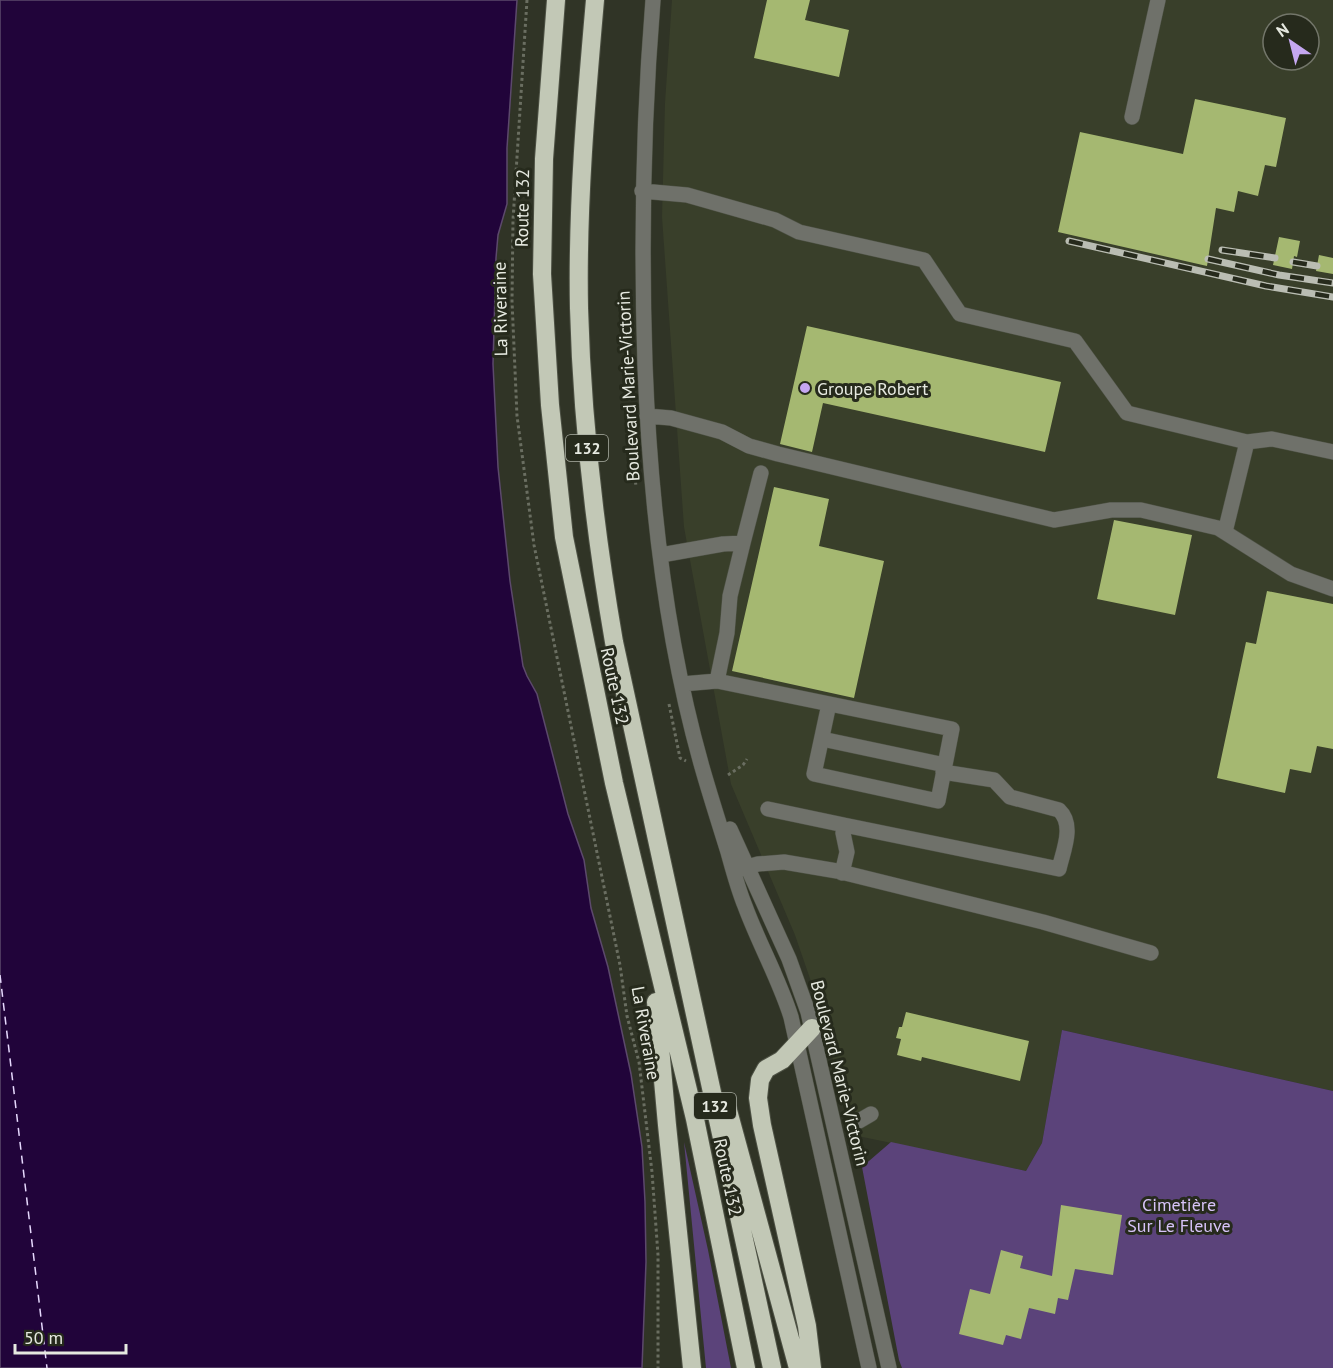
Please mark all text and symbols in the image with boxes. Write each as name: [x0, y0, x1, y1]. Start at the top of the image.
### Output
north arrow: [1261, 12, 1321, 72]
text: N: [1272, 19, 1292, 41]
street label: Route 132: [510, 169, 534, 247]
street label: La Riveraine: [488, 261, 512, 357]
street label: Boulevard Marie-Victorin: [612, 290, 644, 482]
place label: Groupe Robert: [817, 377, 928, 400]
marker: Groupe Robert: [798, 381, 812, 395]
road number: 132: [566, 435, 608, 461]
street label: Route 132: [596, 645, 634, 727]
street label: Boulevard Marie-Victorin: [806, 978, 874, 1168]
street label: La Riveraine: [626, 984, 666, 1082]
road number: 132: [694, 1093, 736, 1119]
street label: Route 132: [709, 1136, 747, 1218]
park label: Cimetière Sur Le Fleuve: [1127, 1193, 1231, 1237]
scale bar: [15, 1317, 126, 1355]
text: 50 m: [24, 1326, 63, 1349]

